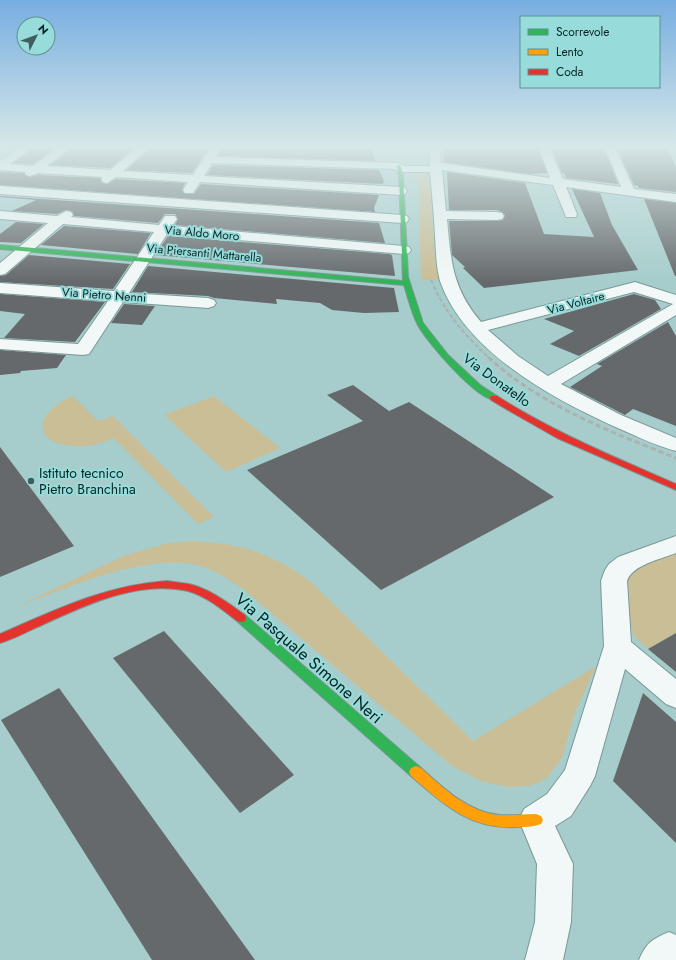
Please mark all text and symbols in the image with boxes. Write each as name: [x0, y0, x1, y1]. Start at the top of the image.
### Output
north arrow: [16, 16, 56, 56]
legend: [520, 16, 660, 88]
text: N: [35, 21, 52, 38]
text: Scorrevole: [556, 23, 610, 41]
text: Lento: [556, 43, 584, 61]
text: Coda: [556, 63, 584, 81]
street label: Via Aldo Moro: [164, 221, 241, 245]
street label: Via Piersanti Mattarella: [146, 239, 262, 267]
street label: Via Pietro Nenni: [61, 283, 147, 307]
street label: Via Voltaire: [545, 287, 607, 319]
street label: Via Donatello: [459, 348, 535, 412]
place label: Istituto tecnico Pietro Branchina: [39, 463, 136, 499]
marker: Istituto tecnico Pietro Branchina: [26, 476, 36, 486]
street label: Via Pasquale Simone Neri: [230, 587, 388, 729]

